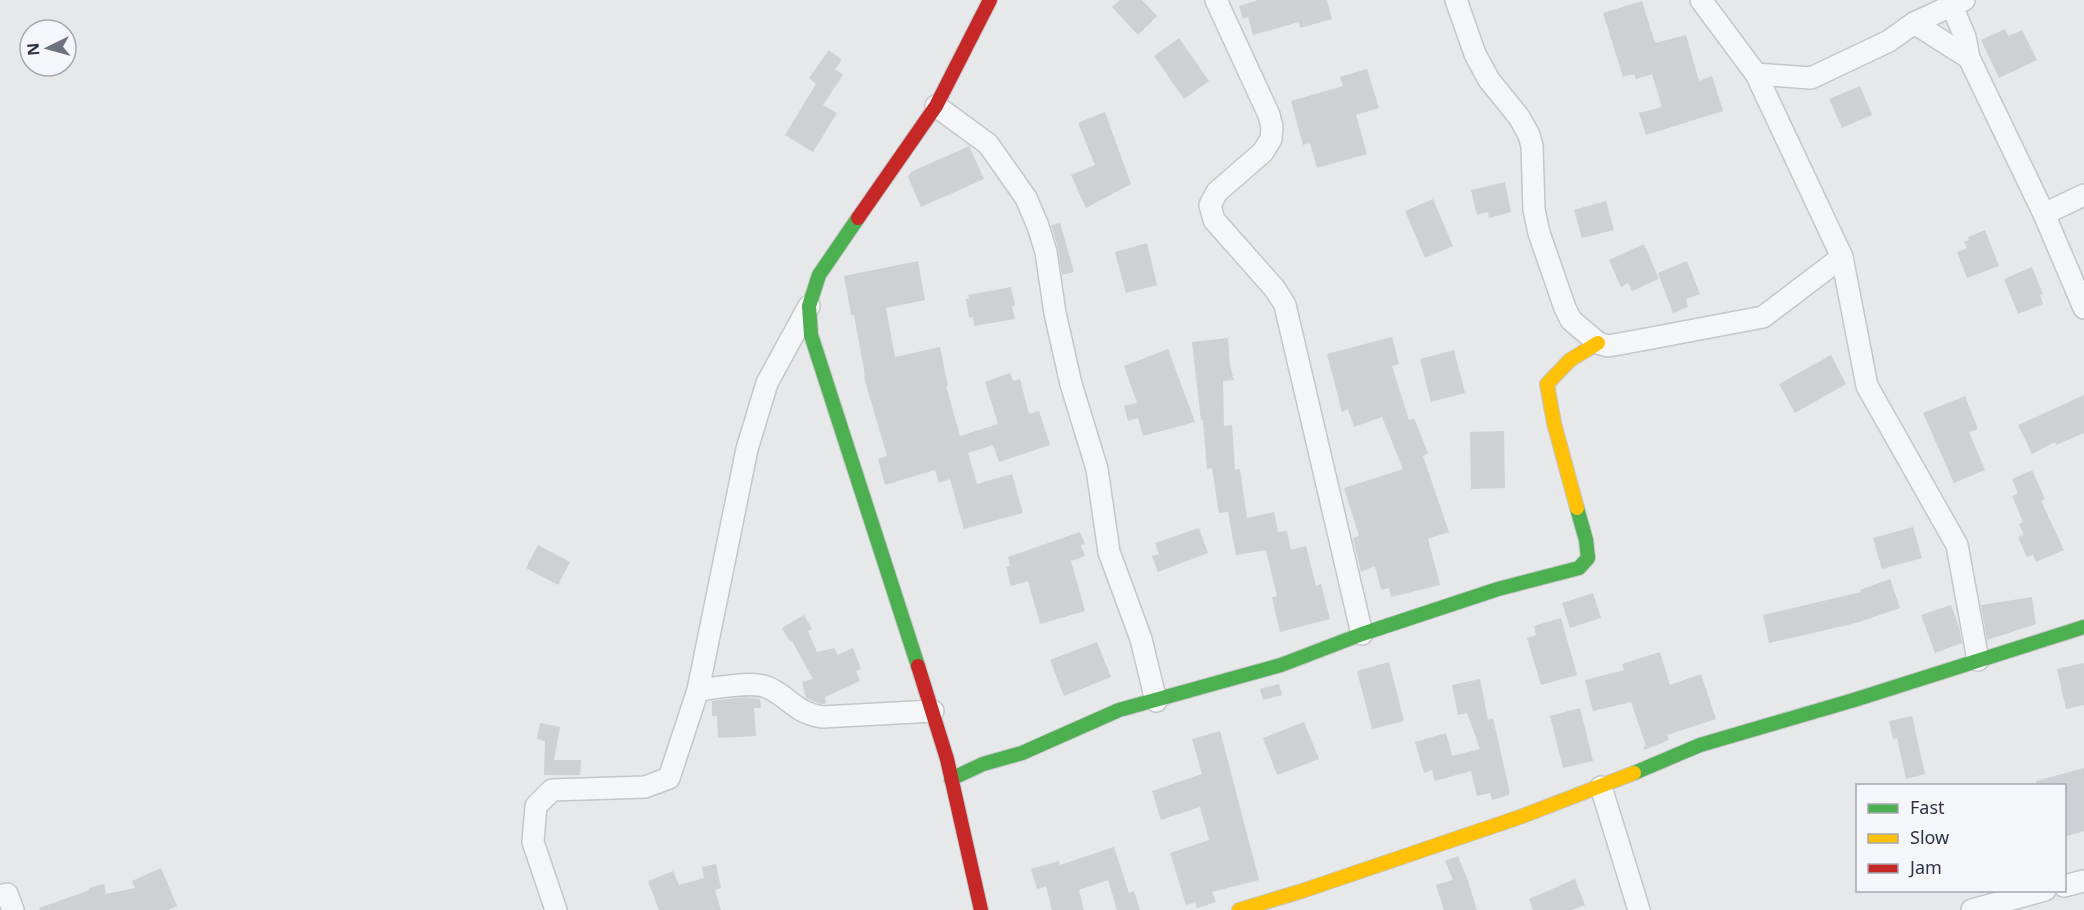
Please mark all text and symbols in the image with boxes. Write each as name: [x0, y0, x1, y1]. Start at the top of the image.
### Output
north arrow: [18, 18, 78, 78]
text: N: [22, 42, 45, 57]
legend: [1856, 784, 2066, 892]
text: Fast: [1910, 795, 1945, 819]
text: Slow: [1910, 825, 1949, 849]
text: Jam: [1908, 855, 1942, 879]

